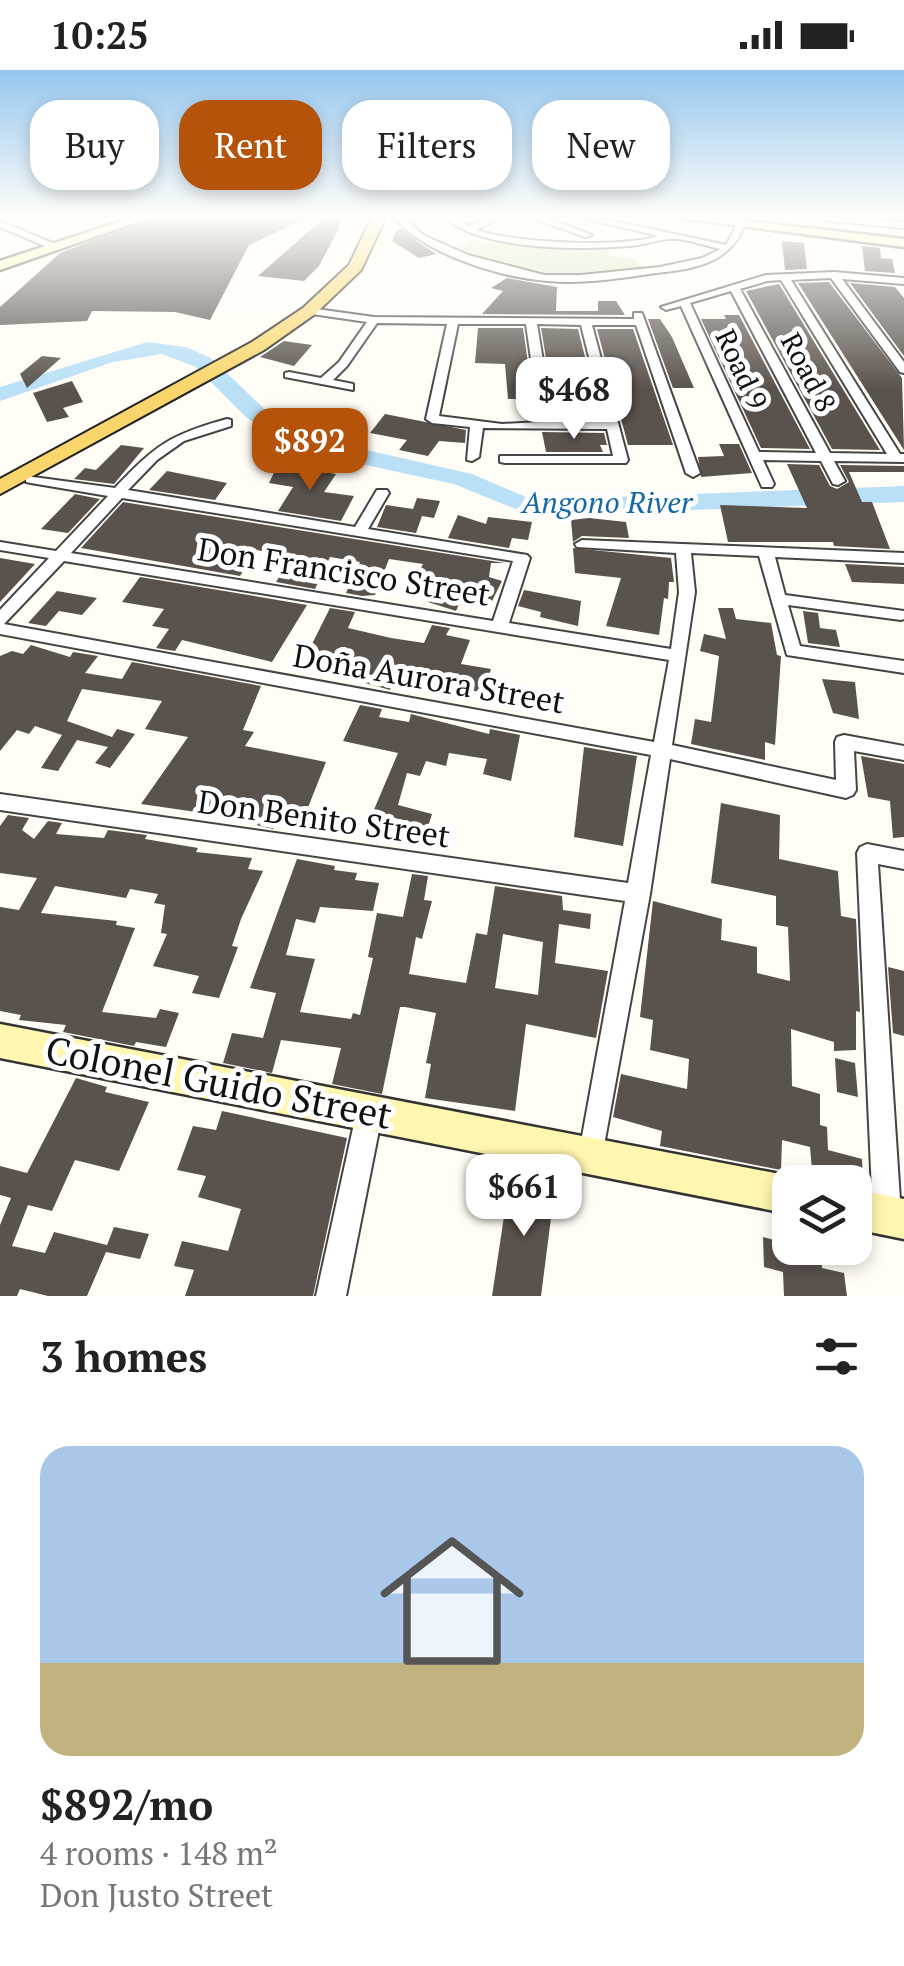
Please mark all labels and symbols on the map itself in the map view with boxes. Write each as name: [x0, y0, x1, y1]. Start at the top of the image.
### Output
street label: Road 9: [707, 323, 777, 415]
street label: Road 8: [773, 326, 845, 418]
pin: $468: [515, 357, 633, 442]
pin: $892: [251, 408, 369, 493]
water label: Angono River: [520, 482, 694, 522]
street label: Don Francisco Street: [195, 527, 493, 615]
street label: Doña Aurora Street: [290, 633, 568, 723]
street label: Don Benito Street: [195, 780, 453, 857]
street label: Colonel Guido Street: [42, 1024, 396, 1140]
pin: $661: [465, 1154, 583, 1239]

